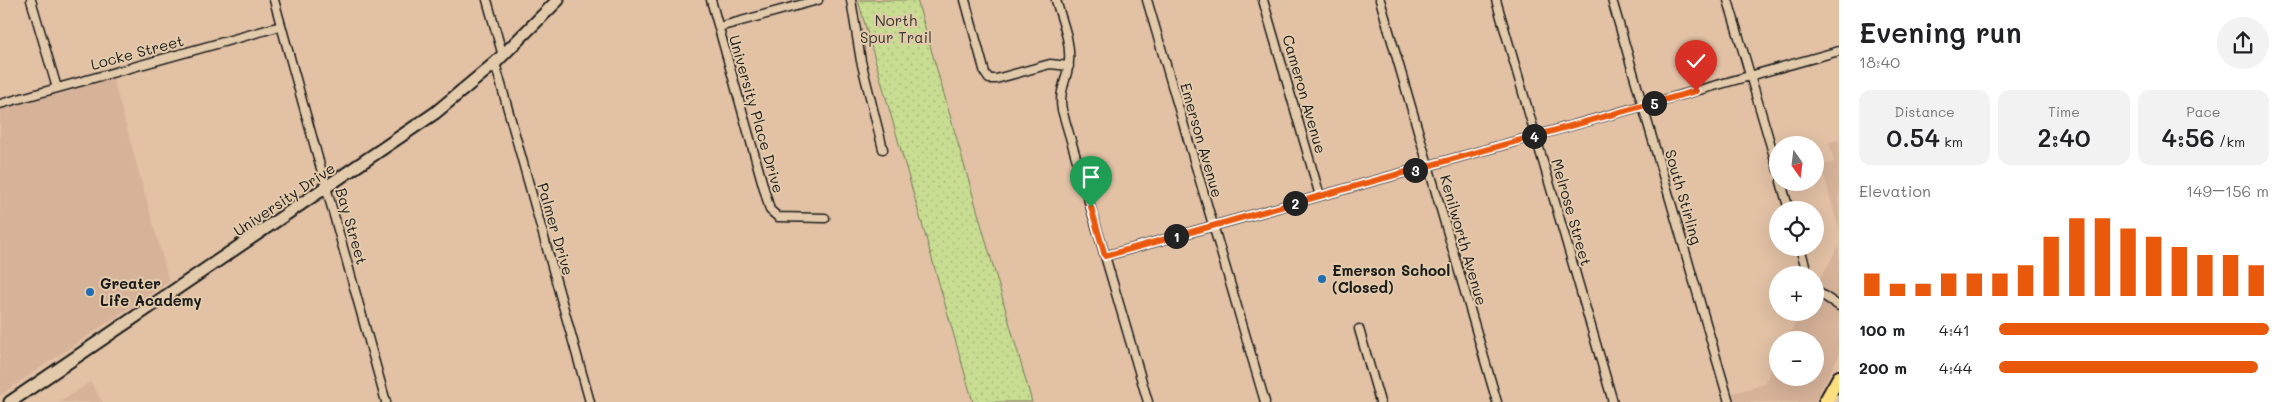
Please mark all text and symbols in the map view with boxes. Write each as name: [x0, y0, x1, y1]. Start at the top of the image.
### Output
park label: North Spur Trail: [860, 10, 932, 47]
text: Evening run: [1859, 14, 2022, 50]
button: share: [2217, 17, 2269, 69]
street label: Locke Street: [88, 30, 186, 74]
street label: Cameron Avenue: [1278, 32, 1332, 156]
street label: University Place Drive: [725, 33, 789, 195]
pin: [1675, 40, 1717, 91]
icon: check: [1682, 47, 1710, 75]
text: 18:40: [1859, 51, 1900, 72]
street label: Emerson Avenue: [1176, 80, 1228, 200]
pin: 5: [1642, 90, 1666, 116]
text: 5: [1650, 94, 1659, 113]
text: Distance: [1895, 102, 1955, 121]
text: Time: [2048, 102, 2080, 121]
text: Pace: [2186, 102, 2220, 121]
text: 0.54: [1886, 121, 1940, 153]
text: 2:40: [2037, 121, 2091, 153]
text: 4:56: [2162, 121, 2215, 153]
pin: 4: [1522, 124, 1546, 148]
text: 4: [1530, 127, 1539, 146]
text: km: [1940, 132, 1963, 151]
text: /km: [2215, 132, 2245, 151]
north arrow: [1769, 136, 1824, 191]
map controls: [1769, 136, 1824, 386]
street label: South Stirling: [1661, 147, 1707, 247]
pin: [1070, 156, 1112, 207]
street label: Melrose Street: [1547, 156, 1597, 268]
street label: University Drive: [229, 158, 339, 240]
pin: 3: [1402, 158, 1428, 182]
text: 3: [1411, 161, 1420, 180]
icon: arrive: [1077, 163, 1105, 191]
street label: Kenilworth Avenue: [1436, 172, 1492, 308]
street label: Palmer Drive: [533, 180, 579, 278]
text: Elevation: [1859, 180, 1931, 201]
text: 149–156 m: [2186, 180, 2269, 201]
street label: Bay Street: [331, 185, 373, 267]
pin: 2: [1282, 190, 1308, 216]
text: 2: [1292, 194, 1299, 213]
button: locate: [1769, 201, 1824, 256]
pin: 1: [1164, 224, 1188, 248]
text: 1: [1173, 227, 1180, 246]
place label: Emerson School (Closed): [1332, 260, 1450, 297]
button: +: [1769, 266, 1824, 321]
place label: Greater Life Academy: [100, 273, 202, 310]
marker: Emerson School (Closed): [1316, 273, 1328, 285]
marker: Greater Life Academy: [84, 286, 96, 298]
text: 100 m: [1859, 319, 1905, 340]
text: 4:41: [1939, 319, 1970, 340]
button: −: [1769, 331, 1824, 386]
text: 200 m: [1859, 357, 1907, 378]
text: 4:44: [1939, 357, 1972, 378]

